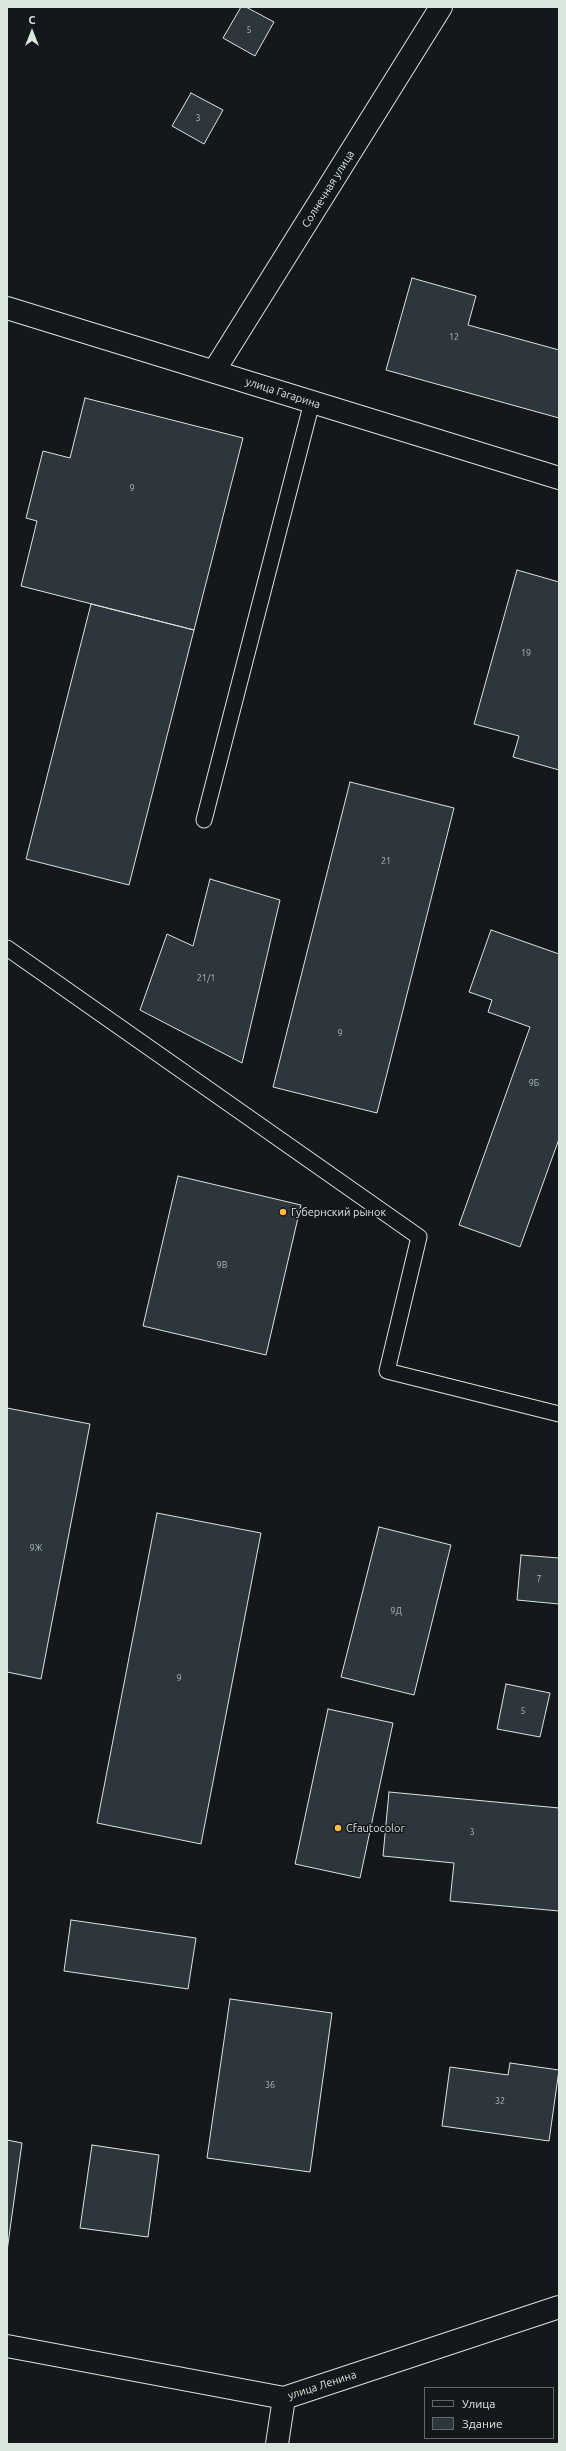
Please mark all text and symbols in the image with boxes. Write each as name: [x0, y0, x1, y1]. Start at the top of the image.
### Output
north arrow: [12, 12, 52, 52]
text: С: [28, 14, 36, 26]
house number: 5: [246, 25, 252, 35]
house number: 3: [195, 113, 201, 123]
street label: Солнечная улица: [299, 148, 357, 230]
house number: 12: [449, 332, 459, 342]
street label: улица Гагарина: [244, 375, 322, 411]
house number: 9: [129, 483, 135, 493]
house number: 19: [521, 648, 531, 658]
house number: 21: [381, 856, 391, 866]
house number: 21/1: [197, 973, 215, 983]
house number: 9: [337, 1028, 343, 1038]
house number: 9Б: [529, 1078, 539, 1088]
place label: Губернский рынок: [291, 1205, 386, 1219]
marker: Губернский рынок: [278, 1207, 288, 1217]
house number: 9В: [217, 1260, 227, 1270]
house number: 9Ж: [30, 1543, 42, 1553]
house number: 7: [536, 1574, 542, 1584]
house number: 9Д: [390, 1606, 402, 1616]
house number: 9: [176, 1673, 182, 1683]
house number: 5: [520, 1706, 526, 1716]
place label: Cfautocolor: [346, 1821, 405, 1835]
marker: Cfautocolor: [333, 1823, 343, 1833]
house number: 3: [469, 1827, 475, 1837]
house number: 36: [265, 2080, 275, 2090]
house number: 32: [495, 2096, 505, 2106]
street label: улица Ленина: [286, 2368, 358, 2402]
legend: [424, 2387, 554, 2439]
text: Улица: [462, 2397, 495, 2410]
text: Здание: [462, 2417, 503, 2430]

